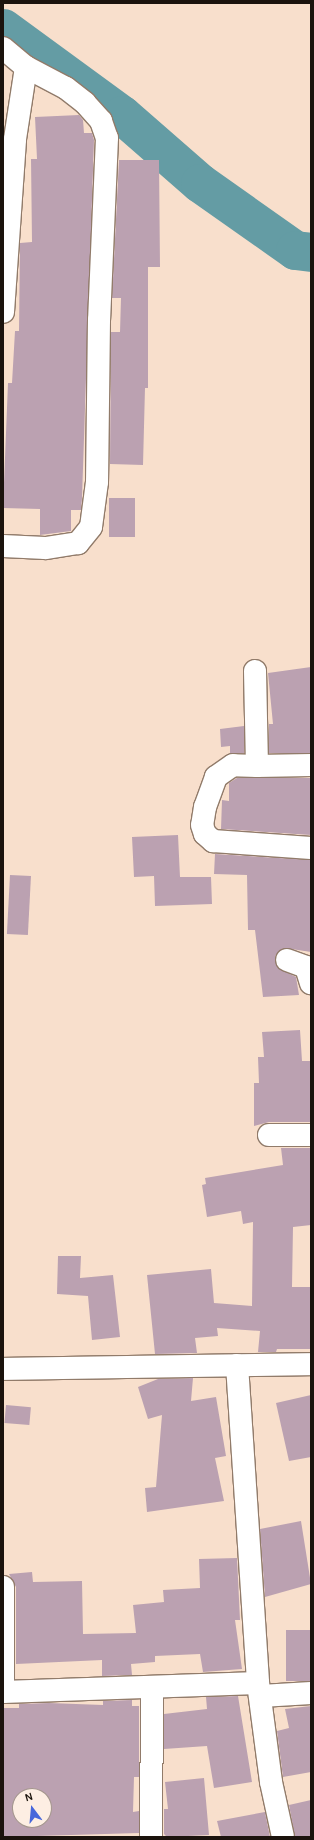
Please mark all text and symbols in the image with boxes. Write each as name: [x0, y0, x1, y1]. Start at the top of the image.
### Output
north arrow: [12, 1788, 52, 1828]
text: N: [23, 1790, 34, 1804]

